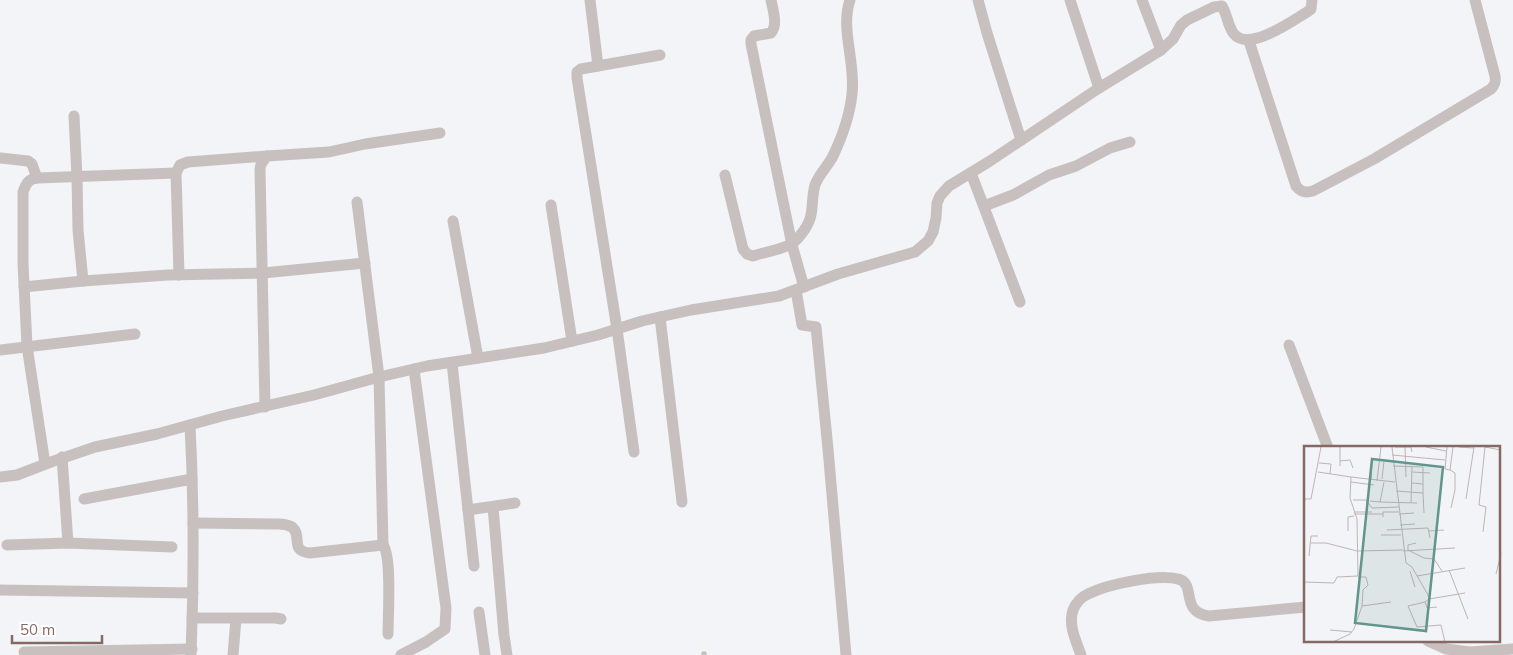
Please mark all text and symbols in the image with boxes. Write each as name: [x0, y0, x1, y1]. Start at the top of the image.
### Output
inset map: [1304, 446, 1500, 642]
scale bar: [12, 612, 102, 644]
text: 50 m: [20, 620, 55, 639]

